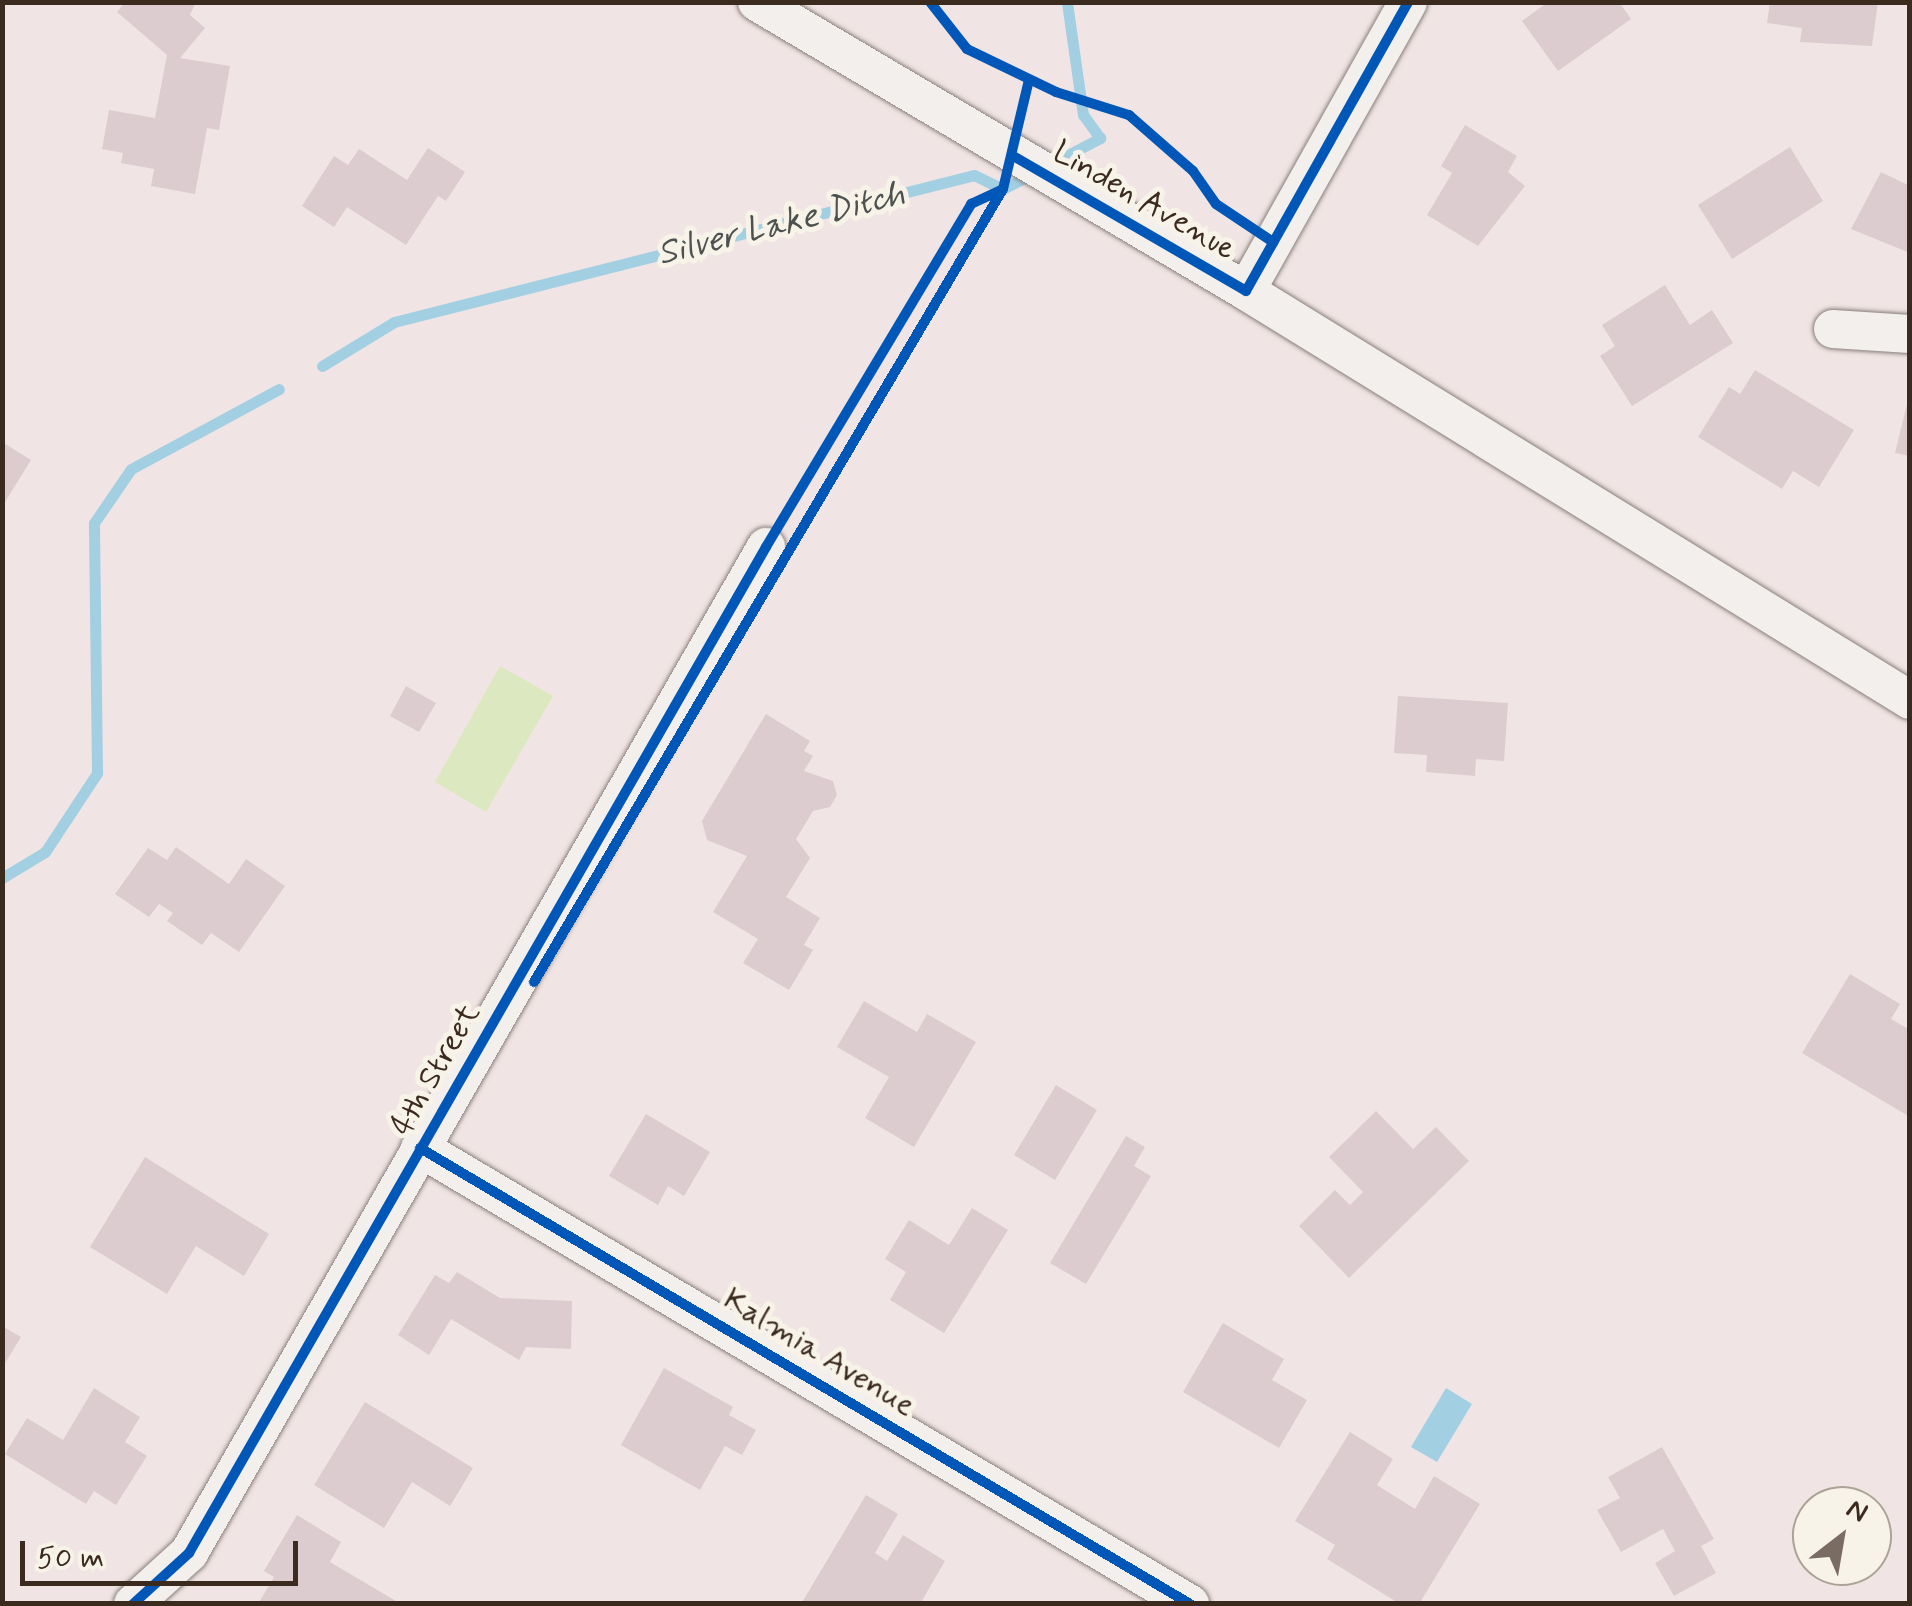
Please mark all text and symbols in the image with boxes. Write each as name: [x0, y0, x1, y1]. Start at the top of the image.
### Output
street label: Linden Avenue: [1047, 134, 1241, 268]
water label: Silver Lake Ditch: [652, 173, 910, 275]
street label: 4th Street: [383, 997, 489, 1143]
street label: Kalmia Avenue: [716, 1281, 922, 1425]
north arrow: [1792, 1486, 1892, 1586]
text: N: [1839, 1491, 1874, 1532]
scale bar: [25, 1521, 302, 1583]
text: 50 m: [37, 1539, 104, 1578]

